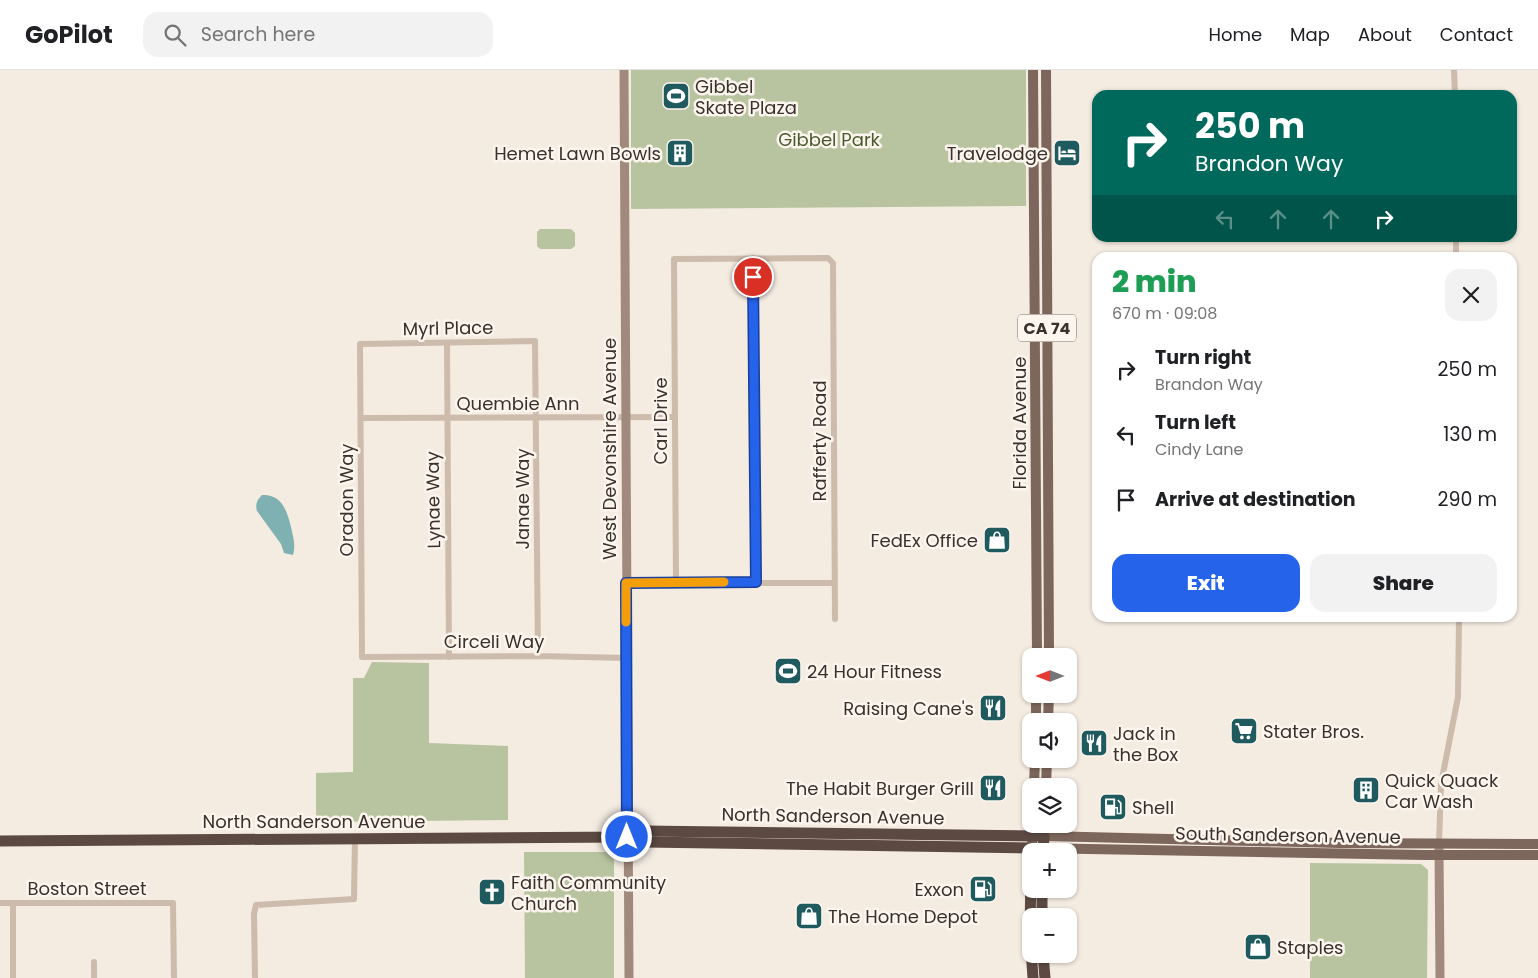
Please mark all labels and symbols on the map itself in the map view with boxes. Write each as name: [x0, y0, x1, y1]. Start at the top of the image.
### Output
place label: Gibbel Skate Plaza: [695, 74, 797, 120]
sports icon: Gibbel Skate Plaza: [661, 81, 691, 111]
park label: Gibbel Park: [778, 127, 881, 152]
building icon: Hemet Lawn Bowls: [665, 138, 695, 168]
hotel icon: Travelodge: [1052, 138, 1082, 168]
place label: Hemet Lawn Bowls: [494, 141, 661, 166]
place label: Travelodge: [947, 141, 1048, 166]
pin: [732, 256, 774, 298]
road number: CA 74: [1018, 314, 1076, 342]
street label: Myrl Place: [402, 315, 494, 341]
street label: West Devonshire Avenue: [597, 338, 622, 560]
street label: Florida Avenue: [1007, 357, 1032, 489]
street label: Carl Drive: [648, 377, 673, 465]
street label: Rafferty Road: [807, 380, 832, 502]
street label: Quembie Ann: [456, 391, 580, 416]
street label: Oradon Way: [334, 444, 359, 556]
street label: Janae Way: [510, 448, 535, 550]
street label: Lynae Way: [420, 451, 446, 549]
shop icon: FedEx Office: [982, 525, 1012, 555]
place label: FedEx Office: [870, 528, 978, 553]
street label: Circeli Way: [444, 629, 544, 654]
north arrow: [1022, 648, 1078, 702]
sports icon: 24 Hour Fitness: [773, 656, 803, 686]
place label: 24 Hour Fitness: [807, 659, 942, 684]
restaurant icon: Raising Cane's: [978, 693, 1008, 723]
place label: Raising Cane's: [843, 696, 974, 721]
supermarket icon: Stater Bros.: [1229, 716, 1259, 746]
place label: Stater Bros.: [1263, 719, 1364, 744]
place label: Jack in the Box: [1113, 721, 1179, 767]
restaurant icon: Jack in the Box: [1079, 728, 1109, 758]
place label: Quick Quack Car Wash: [1385, 768, 1499, 814]
restaurant icon: The Habit Burger Grill: [978, 773, 1008, 803]
building icon: Quick Quack Car Wash: [1351, 775, 1381, 805]
place label: The Habit Burger Grill: [786, 776, 974, 801]
fuel station icon: Shell: [1098, 792, 1128, 822]
place label: Shell: [1132, 795, 1174, 820]
street label: North Sanderson Avenue: [721, 802, 945, 830]
street label: North Sanderson Avenue: [203, 809, 425, 834]
position arrow: [600, 810, 652, 862]
street label: South Sanderson Avenue: [1175, 821, 1401, 849]
place label: Faith Community Church: [511, 870, 666, 916]
fuel station icon: Exxon: [968, 874, 998, 904]
street label: Boston Street: [27, 876, 147, 901]
church icon: Faith Community Church: [477, 877, 507, 907]
place label: Exxon: [914, 877, 964, 902]
shop icon: The Home Depot: [794, 901, 824, 931]
place label: The Home Depot: [828, 904, 978, 929]
shop icon: Staples: [1243, 932, 1273, 962]
place label: Staples: [1277, 935, 1343, 960]

